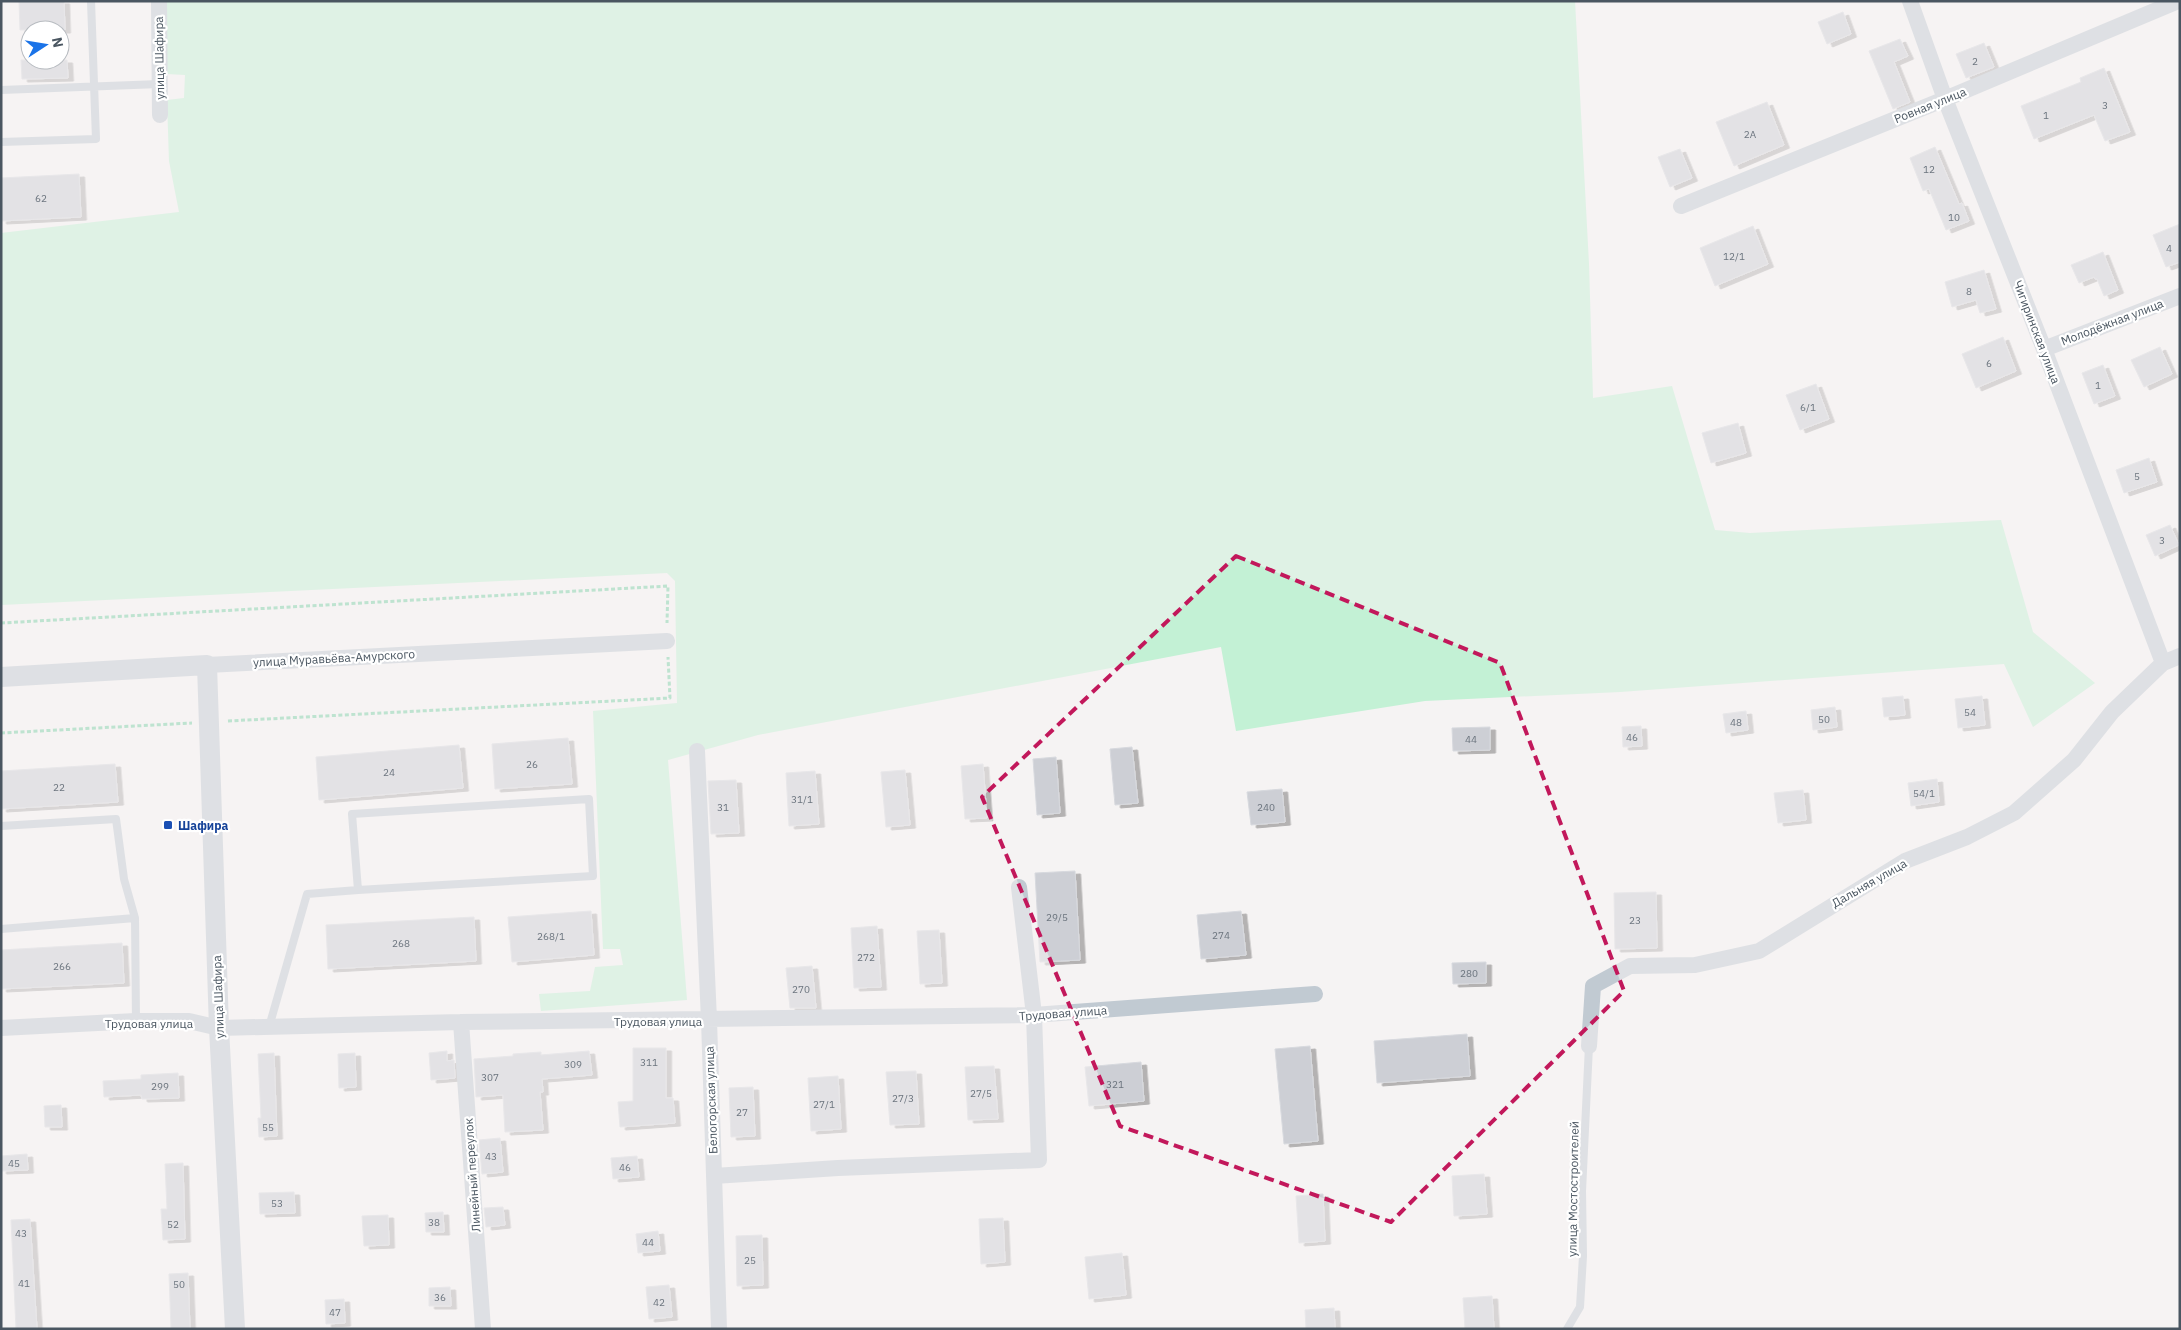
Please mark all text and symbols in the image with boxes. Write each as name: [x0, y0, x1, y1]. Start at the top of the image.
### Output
street label: улица Шафира: [151, 16, 167, 100]
north arrow: [20, 20, 70, 70]
text: N: [48, 35, 68, 49]
house number: 2: [1972, 55, 1978, 68]
street label: Ровная улица: [1892, 84, 1969, 126]
house number: 3: [2102, 99, 2108, 112]
house number: 1: [2043, 109, 2049, 122]
house number: 2А: [1744, 128, 1757, 141]
house number: 12: [1923, 163, 1935, 176]
house number: 62: [35, 192, 47, 205]
house number: 10: [1948, 211, 1960, 224]
house number: 4: [2166, 242, 2172, 255]
house number: 12/1: [1723, 250, 1745, 263]
street label: Чигиринская улица: [2010, 278, 2064, 386]
house number: 8: [1966, 285, 1972, 298]
street label: Молодёжная улица: [2059, 295, 2166, 348]
house number: 6: [1986, 357, 1992, 370]
house number: 1: [2095, 379, 2101, 392]
house number: 6/1: [1800, 401, 1816, 414]
house number: 5: [2134, 470, 2140, 483]
house number: 3: [2159, 534, 2165, 547]
street label: улица Муравьёва-Амурского: [253, 646, 416, 670]
house number: 54: [1964, 706, 1976, 719]
house number: 50: [1818, 713, 1830, 726]
house number: 48: [1730, 716, 1742, 729]
house number: 46: [1626, 731, 1638, 744]
house number: 44: [1465, 733, 1477, 746]
house number: 26: [526, 758, 538, 771]
house number: 24: [383, 766, 395, 779]
house number: 22: [53, 781, 65, 794]
house number: 54/1: [1913, 787, 1935, 800]
house number: 31/1: [791, 793, 813, 806]
house number: 31: [717, 801, 729, 814]
house number: 240: [1257, 801, 1275, 814]
place label: Шафира: [178, 818, 228, 833]
marker: Шафира: [162, 819, 174, 831]
street label: Дальняя улица: [1829, 855, 1910, 911]
house number: 29/5: [1046, 911, 1068, 924]
house number: 23: [1629, 914, 1641, 927]
house number: 274: [1212, 929, 1230, 942]
house number: 268/1: [537, 930, 565, 943]
house number: 268: [392, 937, 410, 950]
house number: 272: [857, 951, 875, 964]
street label: улица Шафира: [209, 954, 227, 1039]
house number: 266: [53, 960, 71, 973]
house number: 280: [1460, 967, 1478, 980]
house number: 270: [792, 983, 810, 996]
street label: Трудовая улица: [1018, 1002, 1108, 1024]
street label: Трудовая улица: [614, 1014, 703, 1029]
street label: Трудовая улица: [105, 1016, 194, 1031]
street label: Белогорская улица: [702, 1045, 720, 1154]
house number: 311: [640, 1056, 658, 1069]
house number: 309: [564, 1058, 582, 1071]
house number: 307: [481, 1071, 499, 1084]
house number: 321: [1106, 1078, 1124, 1091]
house number: 299: [151, 1080, 169, 1093]
house number: 27/5: [970, 1087, 992, 1100]
house number: 27/3: [892, 1092, 914, 1105]
house number: 27/1: [813, 1098, 835, 1111]
house number: 27: [736, 1106, 748, 1119]
street label: Линейный переулок: [460, 1117, 483, 1233]
house number: 55: [262, 1121, 274, 1134]
street label: улица Мостостроителей: [1564, 1121, 1582, 1257]
house number: 43: [485, 1150, 497, 1163]
house number: 45: [8, 1157, 20, 1170]
house number: 46: [619, 1161, 631, 1174]
house number: 53: [271, 1197, 283, 1210]
house number: 38: [428, 1216, 440, 1229]
house number: 52: [167, 1218, 179, 1231]
house number: 43: [15, 1227, 27, 1240]
house number: 44: [642, 1236, 654, 1249]
house number: 25: [744, 1254, 756, 1267]
house number: 41: [18, 1277, 30, 1290]
house number: 50: [173, 1278, 185, 1291]
house number: 36: [434, 1291, 446, 1304]
house number: 42: [653, 1296, 665, 1309]
house number: 47: [329, 1306, 341, 1319]

